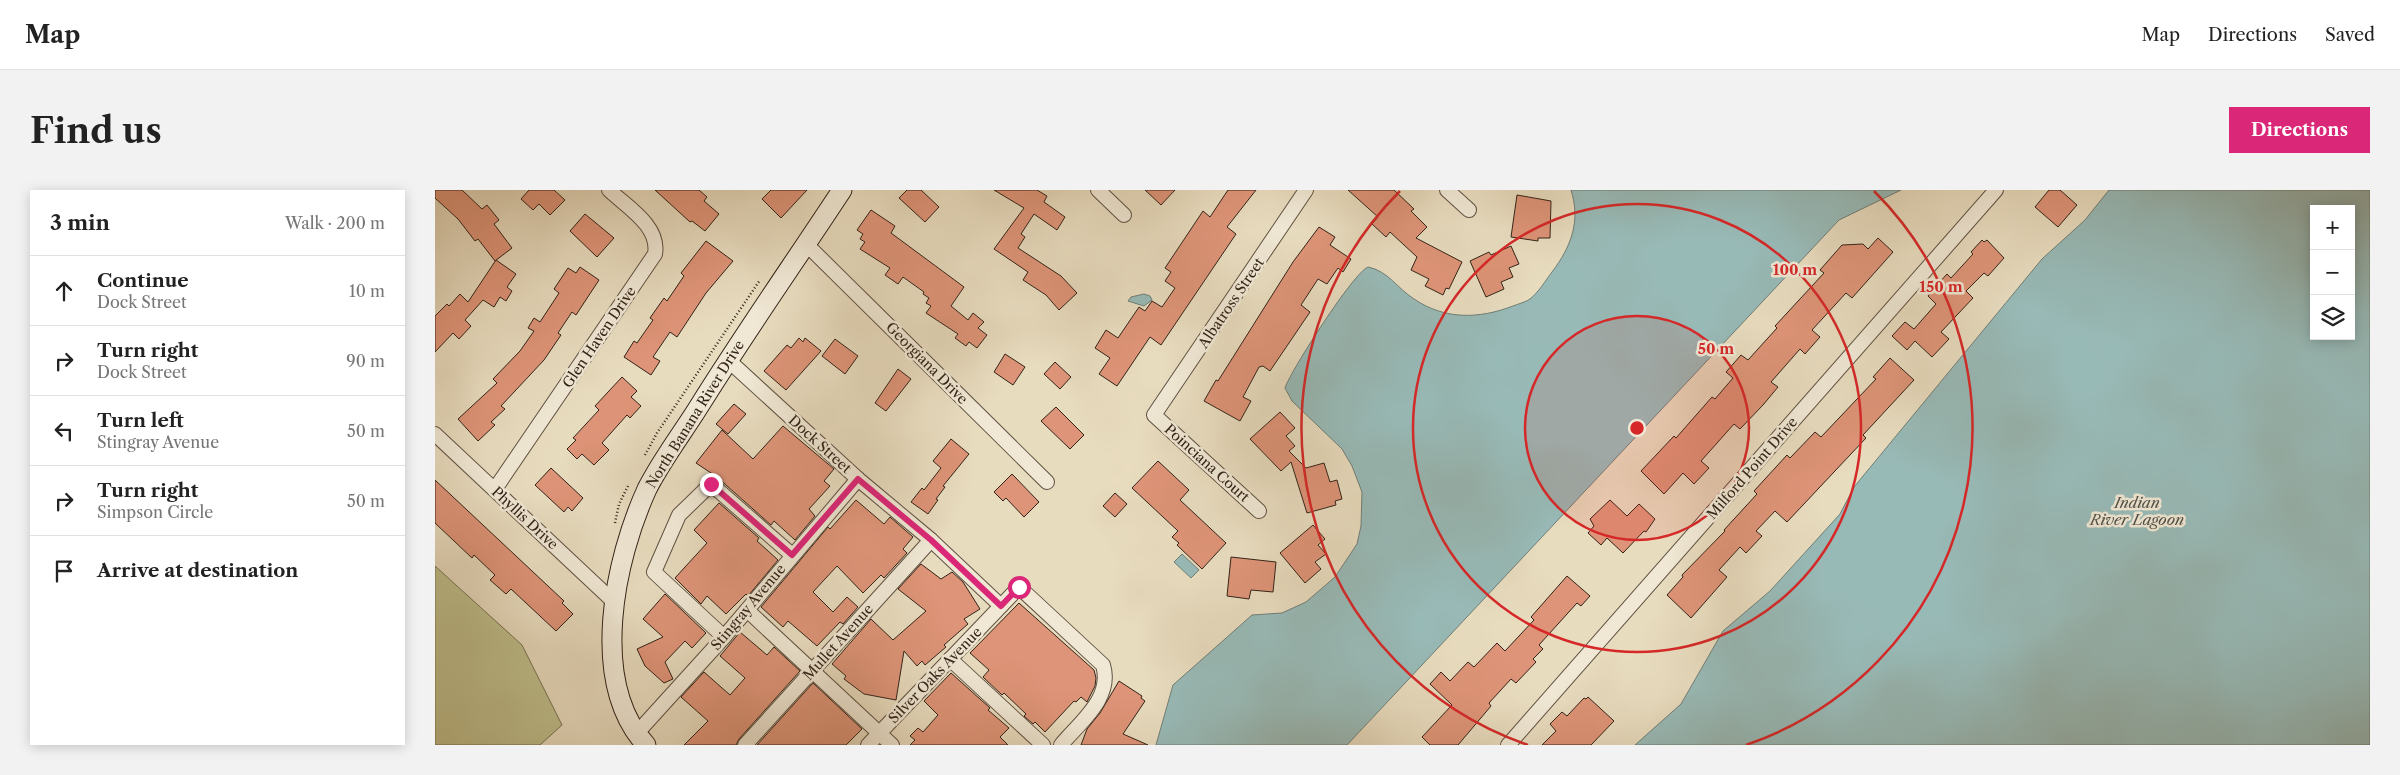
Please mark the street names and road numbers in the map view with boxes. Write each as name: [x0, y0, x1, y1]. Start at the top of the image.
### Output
street label: Albatross Street: [1194, 254, 1268, 352]
street label: Glen Haven Drive: [558, 283, 640, 391]
street label: Georgiana Drive: [882, 318, 972, 408]
street label: North Banana River Drive: [642, 336, 748, 491]
street label: Dock Street: [785, 411, 855, 477]
street label: Milford Point Drive: [1703, 413, 1801, 523]
street label: Poinciana Court: [1161, 420, 1253, 506]
street label: Phyllis Drive: [488, 483, 562, 553]
street label: Stingray Avenue: [707, 560, 789, 654]
street label: Mullet Avenue: [799, 600, 877, 684]
street label: Silver Oaks Avenue: [884, 623, 986, 727]

